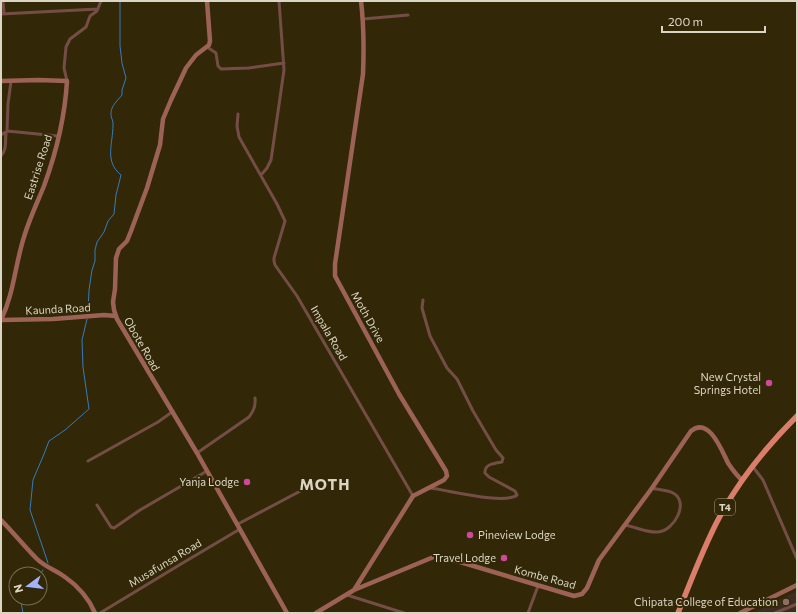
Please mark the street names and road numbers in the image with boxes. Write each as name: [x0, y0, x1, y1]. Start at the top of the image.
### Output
street label: Eastrise Road: [21, 133, 54, 201]
street label: Moth Drive: [349, 289, 388, 345]
street label: Kaunda Road: [25, 300, 91, 317]
street label: Impala Road: [308, 303, 350, 363]
street label: Obote Road: [122, 315, 163, 373]
road number: T4: [715, 499, 735, 515]
street label: Musafunsa Road: [126, 536, 204, 589]
street label: Kombe Road: [513, 562, 577, 591]

